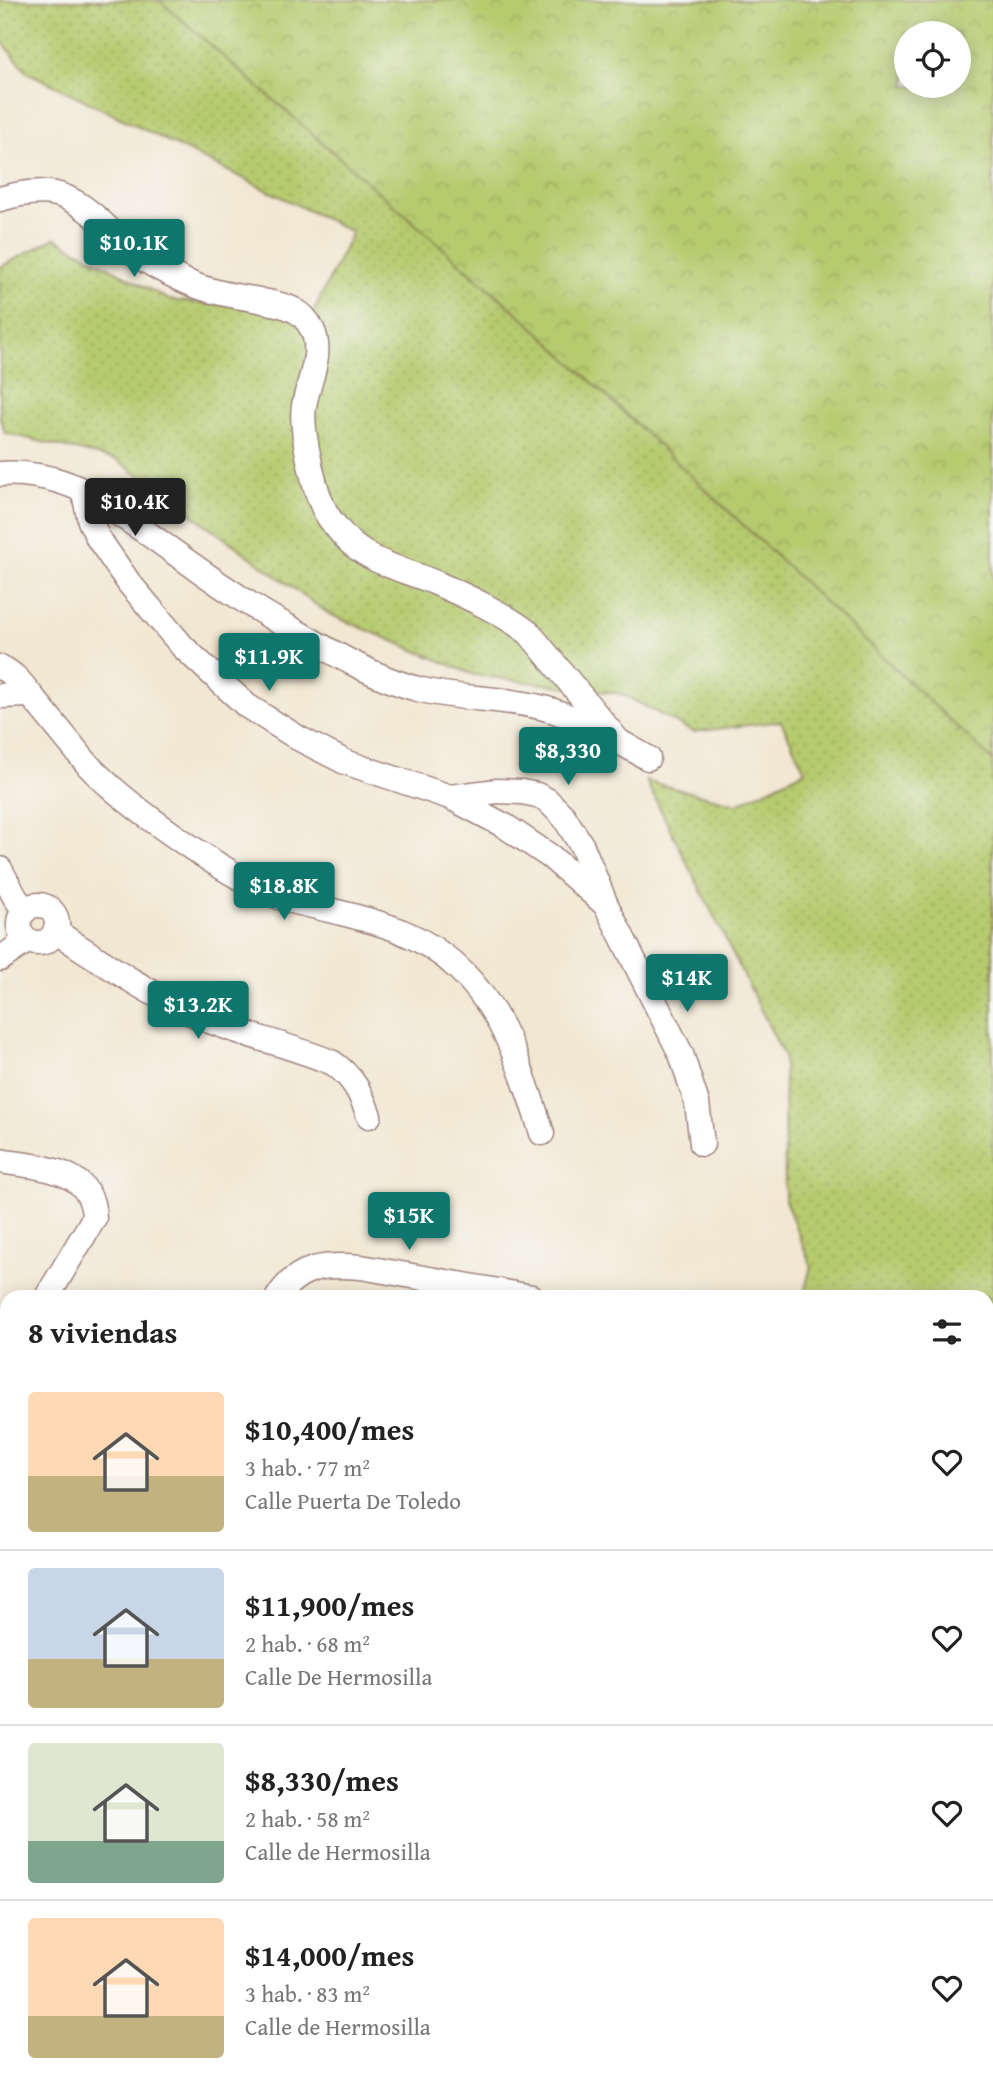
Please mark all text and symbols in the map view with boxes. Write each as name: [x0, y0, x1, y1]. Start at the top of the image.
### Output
map controls: [894, 21, 971, 98]
button: locate: [894, 21, 971, 98]
pin: $10.1K: [77, 219, 191, 279]
text: $10.1K: [100, 225, 168, 258]
pin: $10.4K: [78, 478, 192, 538]
text: $10.4K: [101, 484, 169, 517]
pin: $11.9K: [212, 634, 326, 693]
text: $11.9K: [235, 639, 303, 672]
pin: $8,330: [511, 728, 625, 787]
text: $8,330: [535, 733, 601, 766]
pin: $18.8K: [227, 862, 341, 922]
text: $18.8K: [250, 868, 318, 901]
pin: $14K: [646, 954, 728, 1014]
text: $14K: [662, 960, 712, 993]
pin: $13.2K: [141, 982, 255, 1041]
text: $13.2K: [164, 987, 232, 1020]
pin: $15K: [368, 1192, 450, 1252]
text: $15K: [384, 1198, 434, 1231]
text: 8 viviendas: [28, 1310, 177, 1354]
icon: filters: [928, 1313, 966, 1351]
text: $10,400/mes: [245, 1407, 414, 1451]
icon: home: [84, 1420, 168, 1504]
icon: heart: [928, 1443, 966, 1481]
text: 3 hab. · 77 m²: [245, 1451, 370, 1484]
text: Calle Puerta De Toledo: [245, 1484, 461, 1517]
text: $11,900/mes: [245, 1583, 414, 1627]
icon: home: [84, 1596, 168, 1680]
icon: heart: [928, 1619, 966, 1657]
text: 2 hab. · 68 m²: [245, 1627, 370, 1660]
text: Calle De Hermosilla: [245, 1660, 432, 1693]
text: $8,330/mes: [245, 1758, 399, 1802]
icon: home: [84, 1771, 168, 1855]
icon: heart: [928, 1794, 966, 1832]
text: 2 hab. · 58 m²: [245, 1802, 370, 1835]
text: Calle de Hermosilla: [245, 1835, 431, 1868]
text: $14,000/mes: [245, 1933, 414, 1977]
icon: home: [84, 1946, 168, 2030]
icon: heart: [928, 1969, 966, 2007]
text: 3 hab. · 83 m²: [245, 1977, 370, 2010]
text: Calle de Hermosilla: [245, 2010, 431, 2043]

